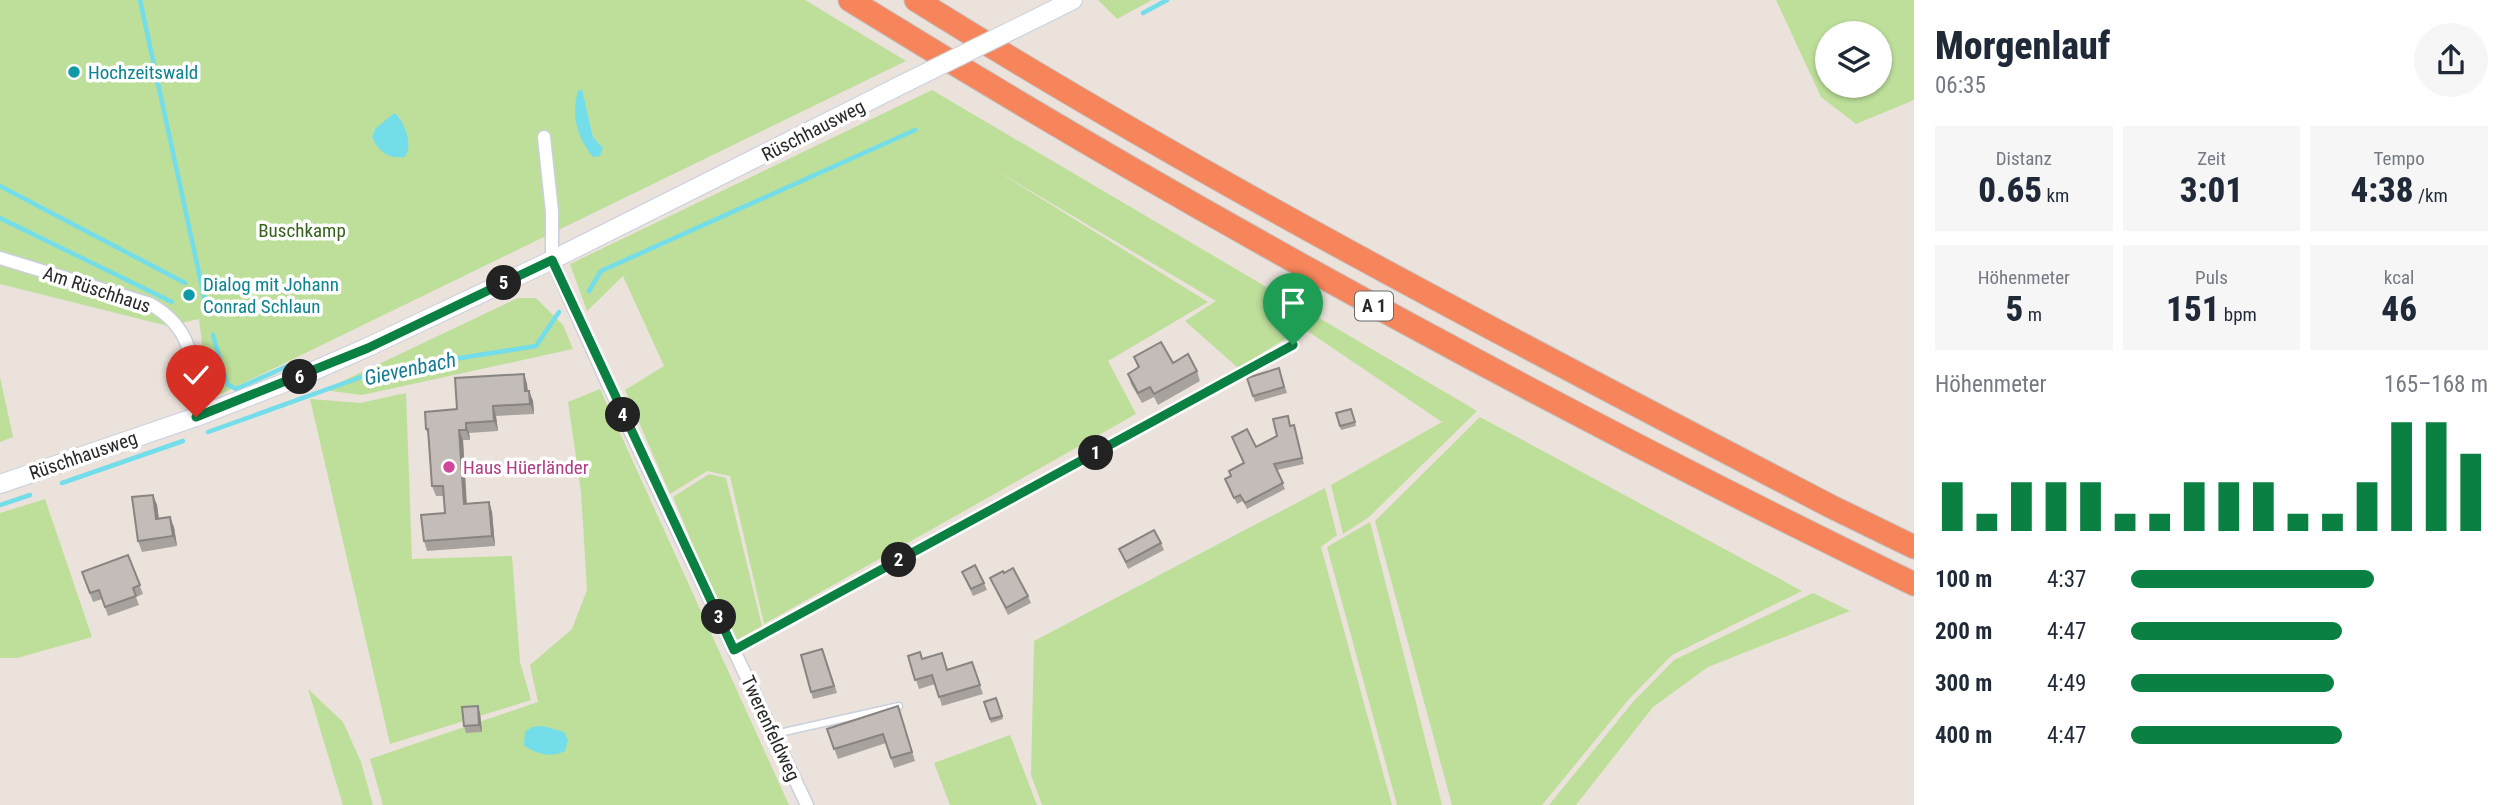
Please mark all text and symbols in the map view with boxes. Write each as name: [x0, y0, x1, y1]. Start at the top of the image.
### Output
map controls: [1815, 21, 1892, 98]
button: layers: [1815, 21, 1892, 98]
button: share: [2414, 23, 2488, 97]
text: Morgenlauf: [1935, 24, 2110, 68]
place label: Hochzeitswald: [88, 61, 198, 84]
marker: Hochzeitswald: [66, 64, 82, 80]
text: 06:35: [1935, 72, 1986, 99]
street label: Rüschhausweg: [758, 95, 869, 166]
text: Distanz: [1996, 147, 2052, 170]
text: Zeit: [2197, 147, 2226, 170]
text: Tempo: [2374, 147, 2425, 170]
text: 0.65: [1978, 170, 2042, 211]
text: 3:01: [2180, 170, 2243, 211]
text: 4:38: [2350, 170, 2414, 211]
text: km: [2042, 184, 2069, 207]
text: /km: [2414, 184, 2448, 207]
park label: Buschkamp: [258, 219, 346, 242]
street label: Am Rüschhaus: [40, 261, 153, 318]
pin: 5: [486, 266, 522, 300]
text: Höhenmeter: [1978, 266, 2070, 289]
text: Puls: [2195, 266, 2228, 289]
text: kcal: [2384, 266, 2414, 289]
text: 5: [499, 271, 508, 294]
place label: Dialog mit Johann Conrad Schlaun: [203, 273, 339, 318]
pin: [1263, 273, 1323, 345]
icon: arrive: [1274, 284, 1312, 322]
marker: Dialog mit Johann Conrad Schlaun: [181, 287, 197, 303]
text: 5: [2006, 289, 2023, 330]
text: 151: [2166, 289, 2219, 330]
text: 46: [2381, 289, 2417, 330]
road number: A 1: [1355, 292, 1393, 320]
text: m: [2023, 303, 2042, 326]
text: bpm: [2219, 303, 2257, 326]
pin: [166, 345, 226, 417]
water label: Gievenbach: [362, 348, 458, 390]
icon: check: [177, 356, 215, 394]
pin: 6: [282, 360, 318, 394]
text: 6: [295, 365, 304, 388]
text: Höhenmeter: [1935, 371, 2047, 398]
text: 165–168 m: [2384, 371, 2488, 398]
pin: 4: [606, 398, 640, 432]
text: 4: [618, 403, 627, 426]
street label: Rüschhausweg: [26, 426, 140, 485]
pin: 1: [1078, 435, 1114, 470]
text: 1: [1091, 441, 1100, 464]
place label: Haus Hüerländer: [463, 456, 589, 479]
marker: Haus Hüerländer: [441, 459, 457, 475]
pin: 2: [881, 542, 916, 578]
text: 2: [894, 548, 903, 571]
text: 100 m: [1935, 566, 1992, 593]
text: 4:37: [2047, 566, 2086, 593]
pin: 3: [702, 600, 736, 634]
text: 3: [714, 605, 723, 628]
text: 200 m: [1935, 618, 1992, 645]
text: 4:47: [2047, 618, 2086, 645]
text: 300 m: [1935, 670, 1992, 697]
text: 4:49: [2047, 670, 2086, 697]
street label: Twerenfeldweg: [736, 672, 805, 784]
text: 400 m: [1935, 722, 1992, 749]
text: 4:47: [2047, 722, 2086, 749]

